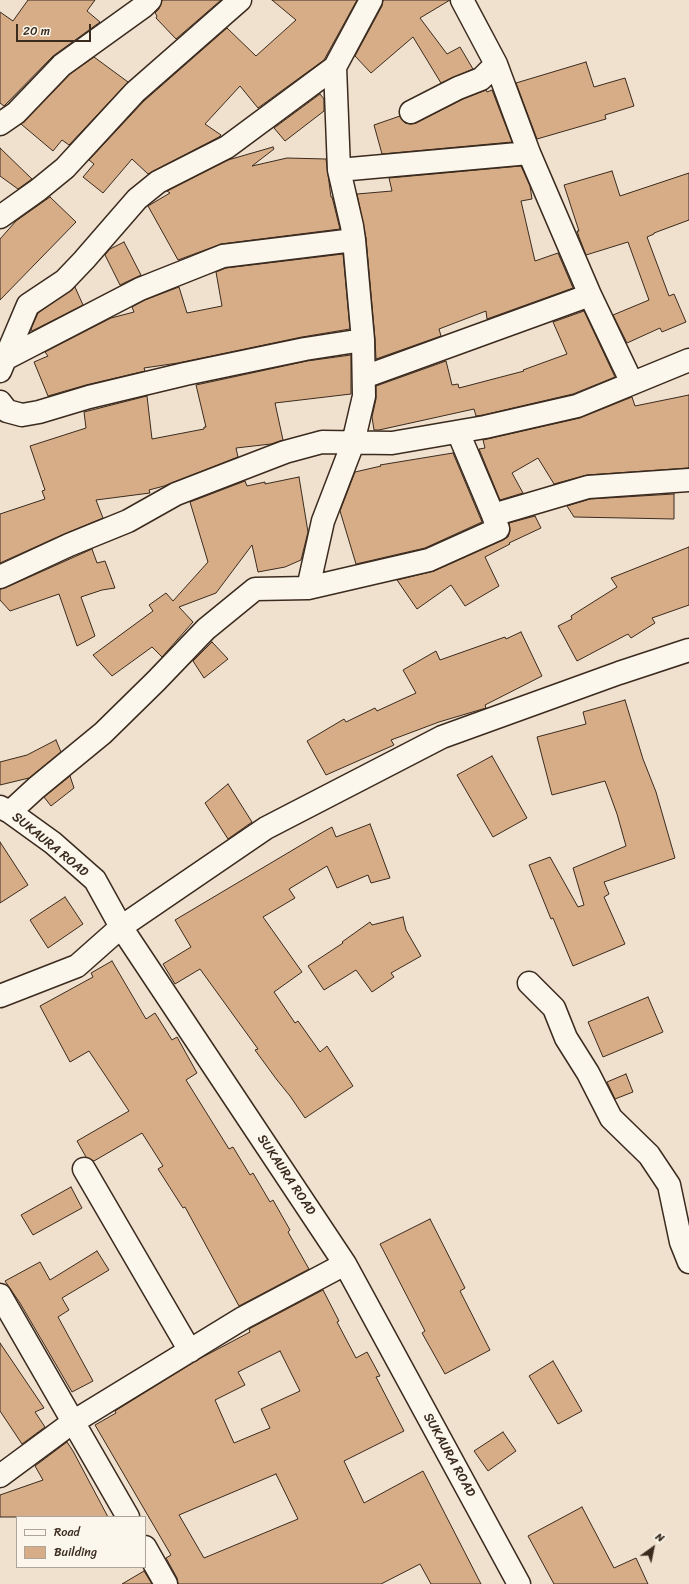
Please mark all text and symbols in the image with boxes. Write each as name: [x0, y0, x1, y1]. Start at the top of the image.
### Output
scale bar: [18, 16, 93, 42]
text: 20 m: [23, 20, 50, 42]
street label: SUKAURA ROAD: [9, 809, 91, 881]
street label: SUKAURA ROAD: [253, 1132, 319, 1218]
street label: SUKAURA ROAD: [419, 1410, 479, 1500]
legend: [16, 1516, 146, 1568]
text: Road: [54, 1521, 80, 1543]
text: N: [651, 1527, 668, 1548]
north arrow: [633, 1528, 673, 1568]
text: Building: [54, 1541, 97, 1563]

